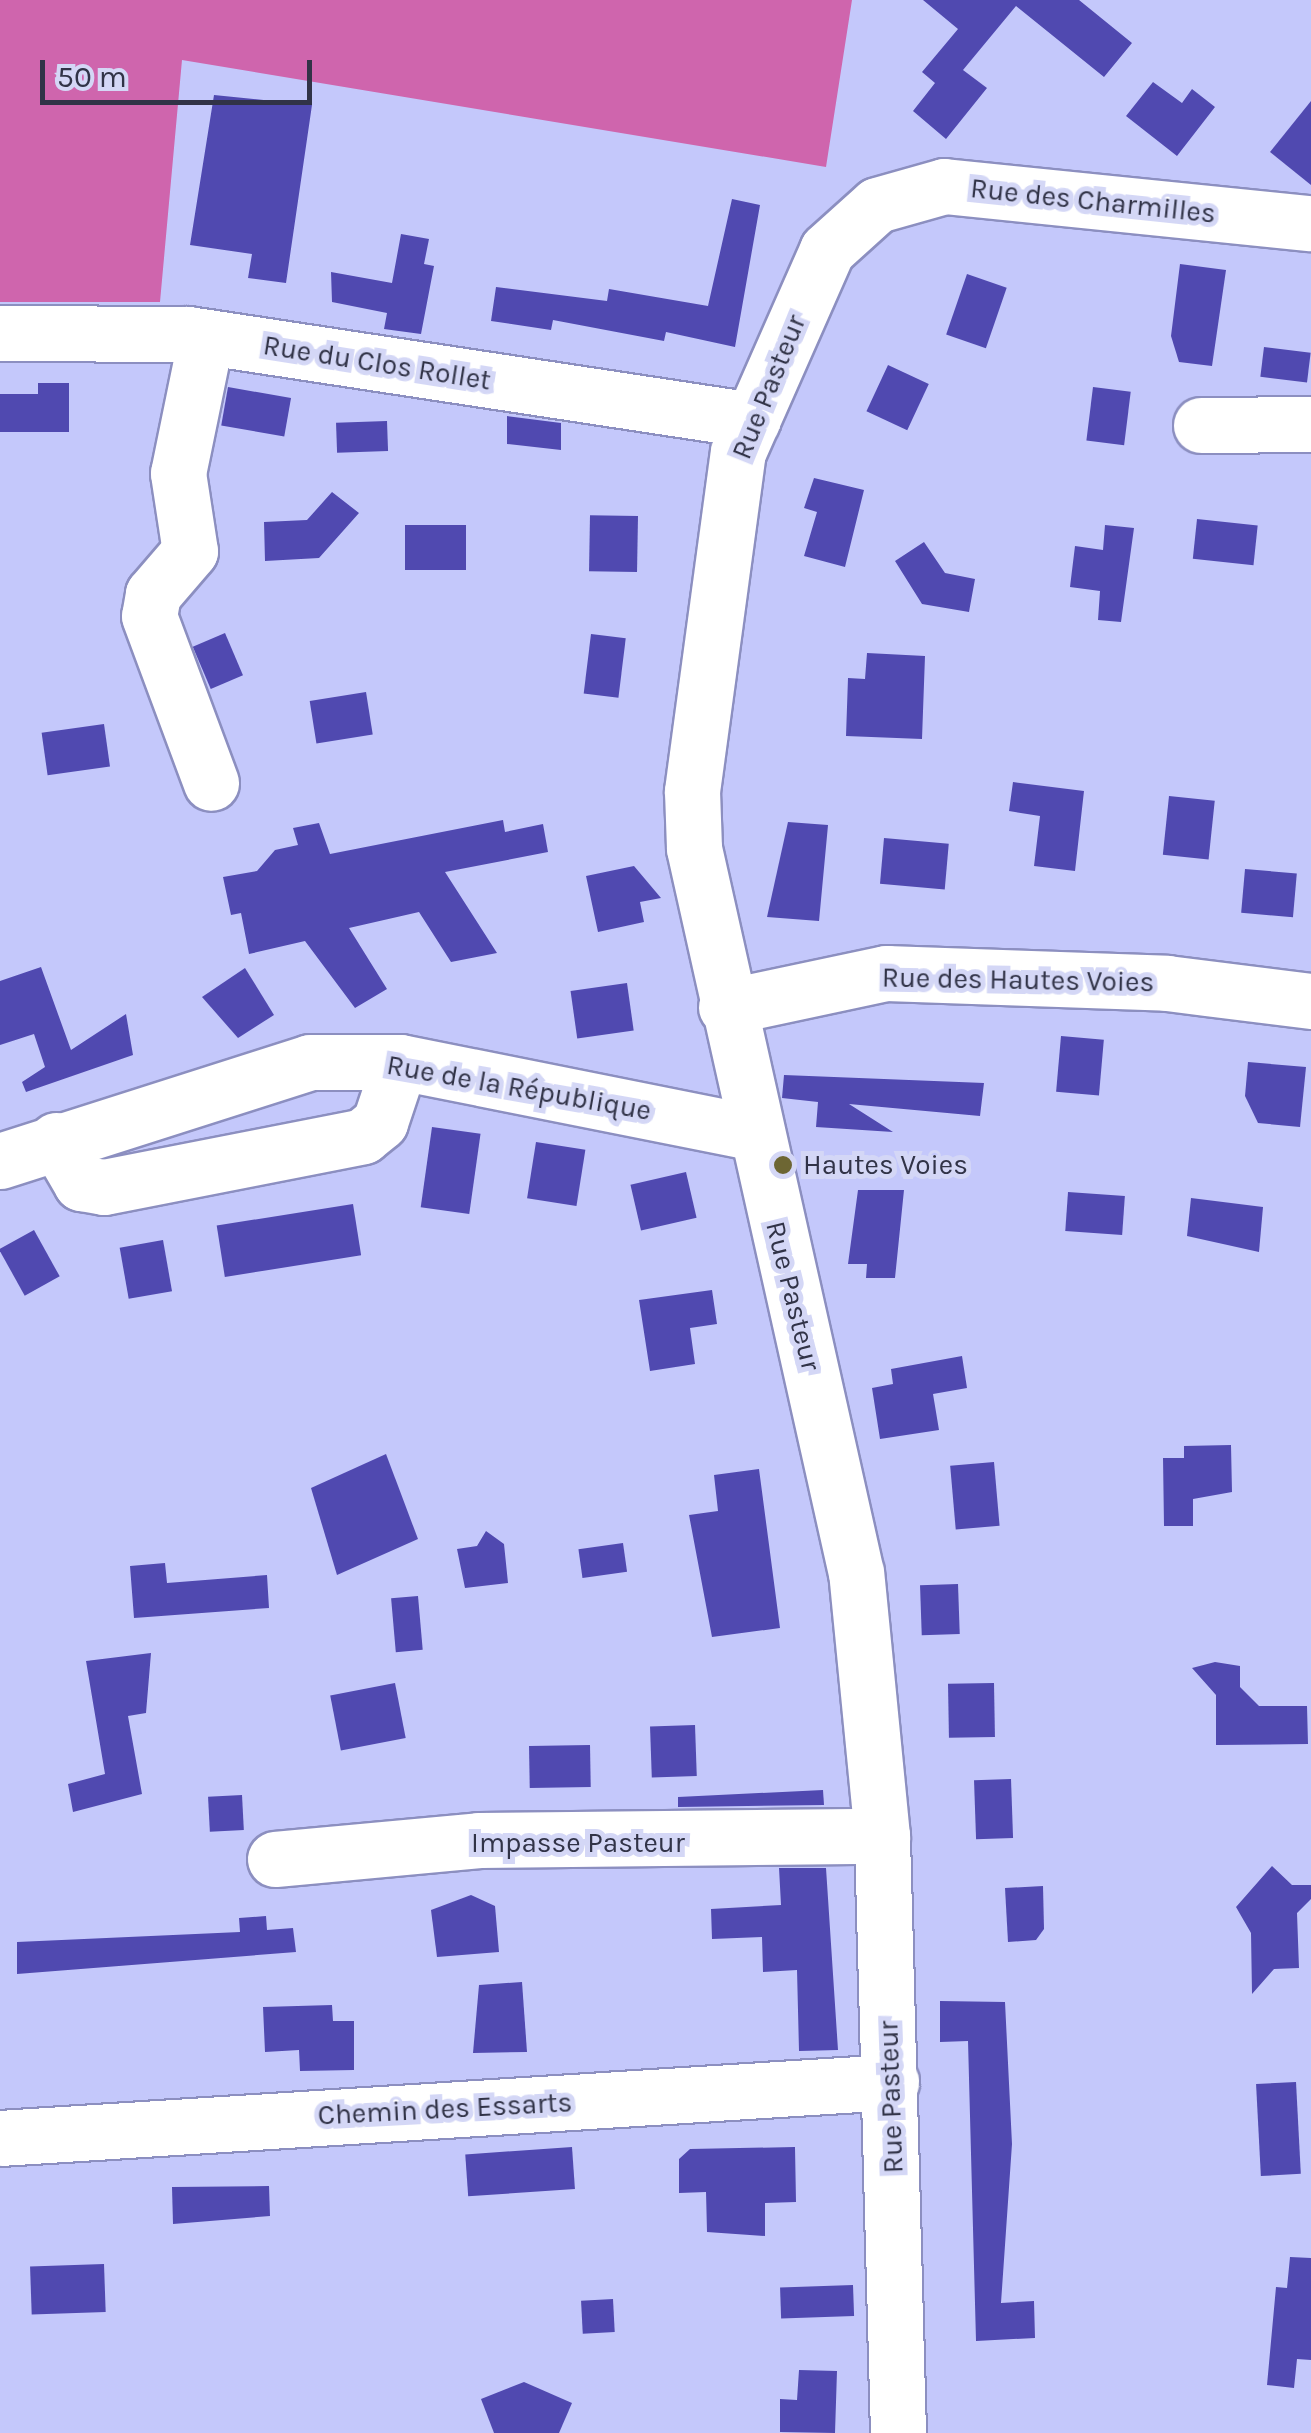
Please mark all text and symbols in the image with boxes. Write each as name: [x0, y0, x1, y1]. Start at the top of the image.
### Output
scale bar: [45, 40, 318, 102]
text: 50 m: [57, 59, 127, 95]
street label: Rue des Charmilles: [969, 171, 1217, 231]
street label: Rue Pasteur: [725, 310, 813, 464]
street label: Rue du Clos Rollet: [261, 328, 493, 398]
street label: Rue des Hautes Voies: [882, 961, 1154, 999]
street label: Rue de la République: [384, 1048, 654, 1128]
place label: Hautes Voies: [803, 1148, 968, 1182]
marker: Hautes Voies: [772, 1154, 794, 1176]
street label: Rue Pasteur: [758, 1218, 828, 1374]
street label: Impasse Pasteur: [471, 1826, 685, 1860]
street label: Rue Pasteur: [872, 2020, 910, 2174]
street label: Chemin des Essarts: [317, 2086, 573, 2132]

